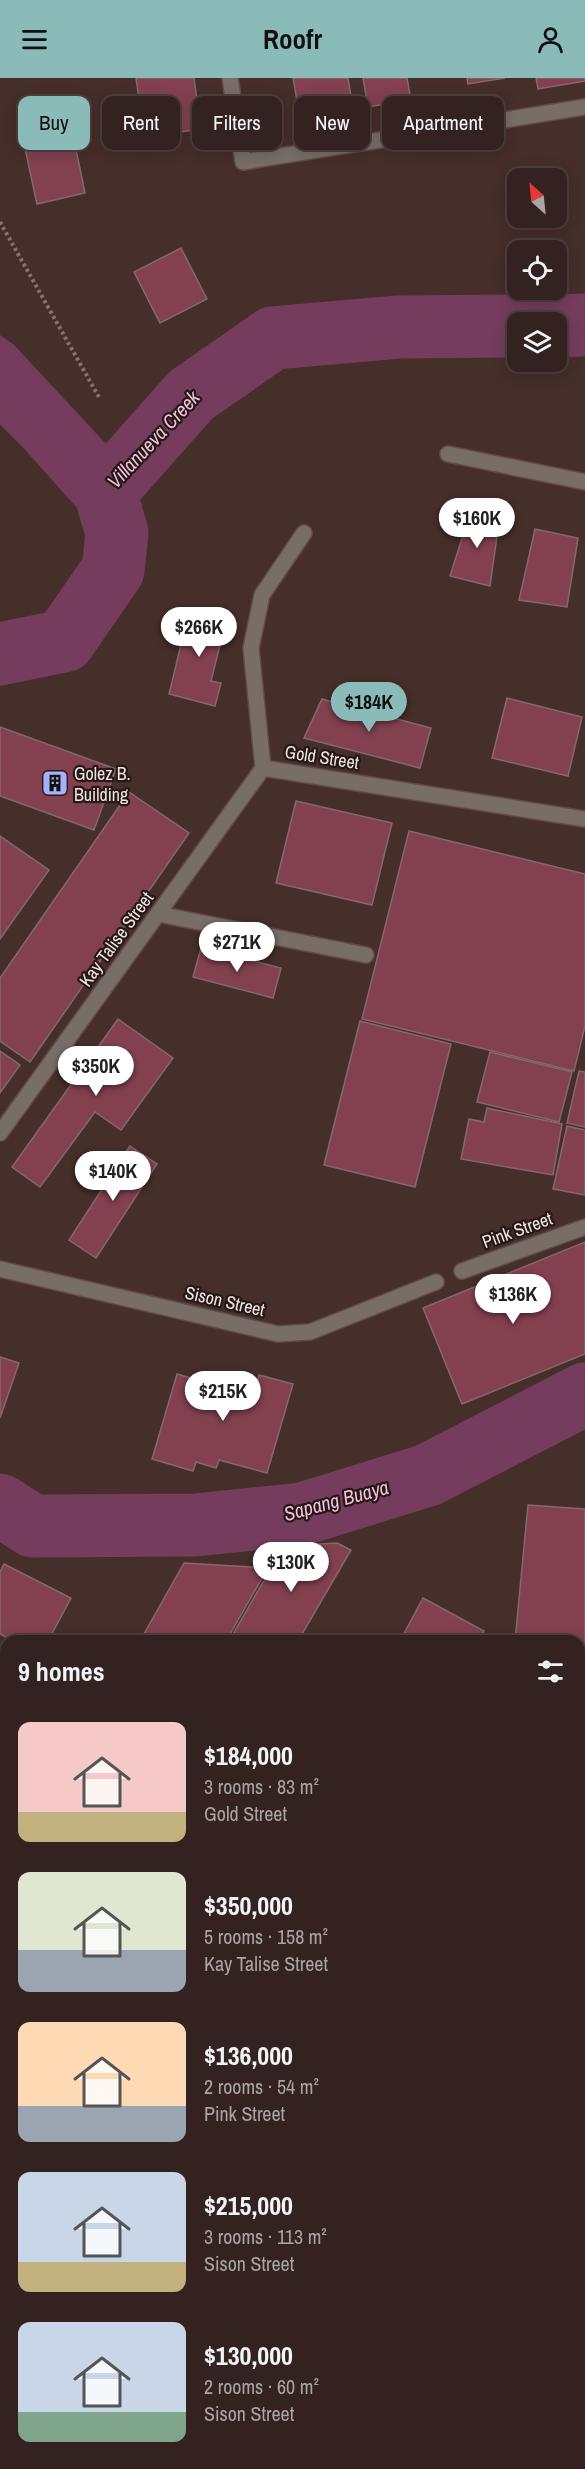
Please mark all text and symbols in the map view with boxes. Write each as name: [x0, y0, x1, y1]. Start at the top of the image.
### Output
text: Roofr: [263, 21, 322, 57]
icon: menu: [18, 23, 51, 56]
icon: person: [534, 23, 567, 56]
chip: Buy: [18, 96, 90, 150]
chip: Rent: [102, 96, 180, 150]
chip: Filters: [192, 96, 282, 150]
chip: New: [294, 96, 370, 150]
chip: Apartment: [382, 96, 504, 150]
north arrow: [507, 168, 567, 228]
map controls: [507, 168, 567, 372]
button: locate: [507, 240, 567, 300]
button: layers: [507, 312, 567, 372]
water label: Villanueva Creek: [101, 384, 206, 494]
pin: $160K: [435, 498, 519, 549]
text: $160K: [453, 504, 501, 531]
pin: $266K: [157, 607, 241, 658]
text: $266K: [175, 613, 223, 640]
pin: $184K: [327, 682, 411, 733]
text: $184K: [345, 688, 393, 715]
street label: Gold Street: [283, 739, 361, 775]
place label: Golez B. Building: [74, 761, 131, 807]
building icon: Golez B. Building: [40, 768, 70, 798]
street label: Kay Talise Street: [73, 886, 159, 992]
pin: $271K: [195, 922, 279, 973]
text: $271K: [213, 928, 261, 955]
pin: $350K: [54, 1046, 138, 1097]
text: $350K: [72, 1052, 120, 1079]
pin: $140K: [71, 1151, 155, 1202]
text: $140K: [89, 1157, 137, 1184]
street label: Pink Street: [478, 1206, 556, 1254]
pin: $136K: [471, 1274, 555, 1325]
street label: Sison Street: [183, 1280, 267, 1322]
text: $136K: [489, 1280, 537, 1307]
pin: $215K: [181, 1371, 265, 1422]
text: $215K: [199, 1377, 247, 1404]
water label: Sapang Buaya: [281, 1473, 391, 1527]
pin: $130K: [249, 1542, 333, 1593]
text: $130K: [267, 1548, 315, 1575]
text: 9 homes: [18, 1654, 105, 1689]
icon: filters: [534, 1655, 567, 1688]
text: $184,000: [204, 1738, 293, 1773]
icon: home: [66, 1746, 138, 1818]
text: 3 rooms · 83 m²: [204, 1773, 319, 1800]
text: Gold Street: [204, 1800, 287, 1827]
text: $350,000: [204, 1888, 293, 1923]
icon: home: [66, 1896, 138, 1968]
text: 5 rooms · 158 m²: [204, 1923, 328, 1950]
text: Kay Talise Street: [204, 1950, 328, 1977]
text: $136,000: [204, 2038, 293, 2073]
icon: home: [66, 2046, 138, 2118]
text: 2 rooms · 54 m²: [204, 2073, 319, 2100]
text: Pink Street: [204, 2100, 285, 2127]
text: $215,000: [204, 2188, 293, 2223]
icon: home: [66, 2196, 138, 2268]
text: 3 rooms · 113 m²: [204, 2223, 327, 2250]
text: Sison Street: [204, 2250, 294, 2277]
text: $130,000: [204, 2338, 293, 2373]
icon: home: [66, 2346, 138, 2418]
text: 2 rooms · 60 m²: [204, 2373, 319, 2400]
text: Sison Street: [204, 2400, 294, 2427]

